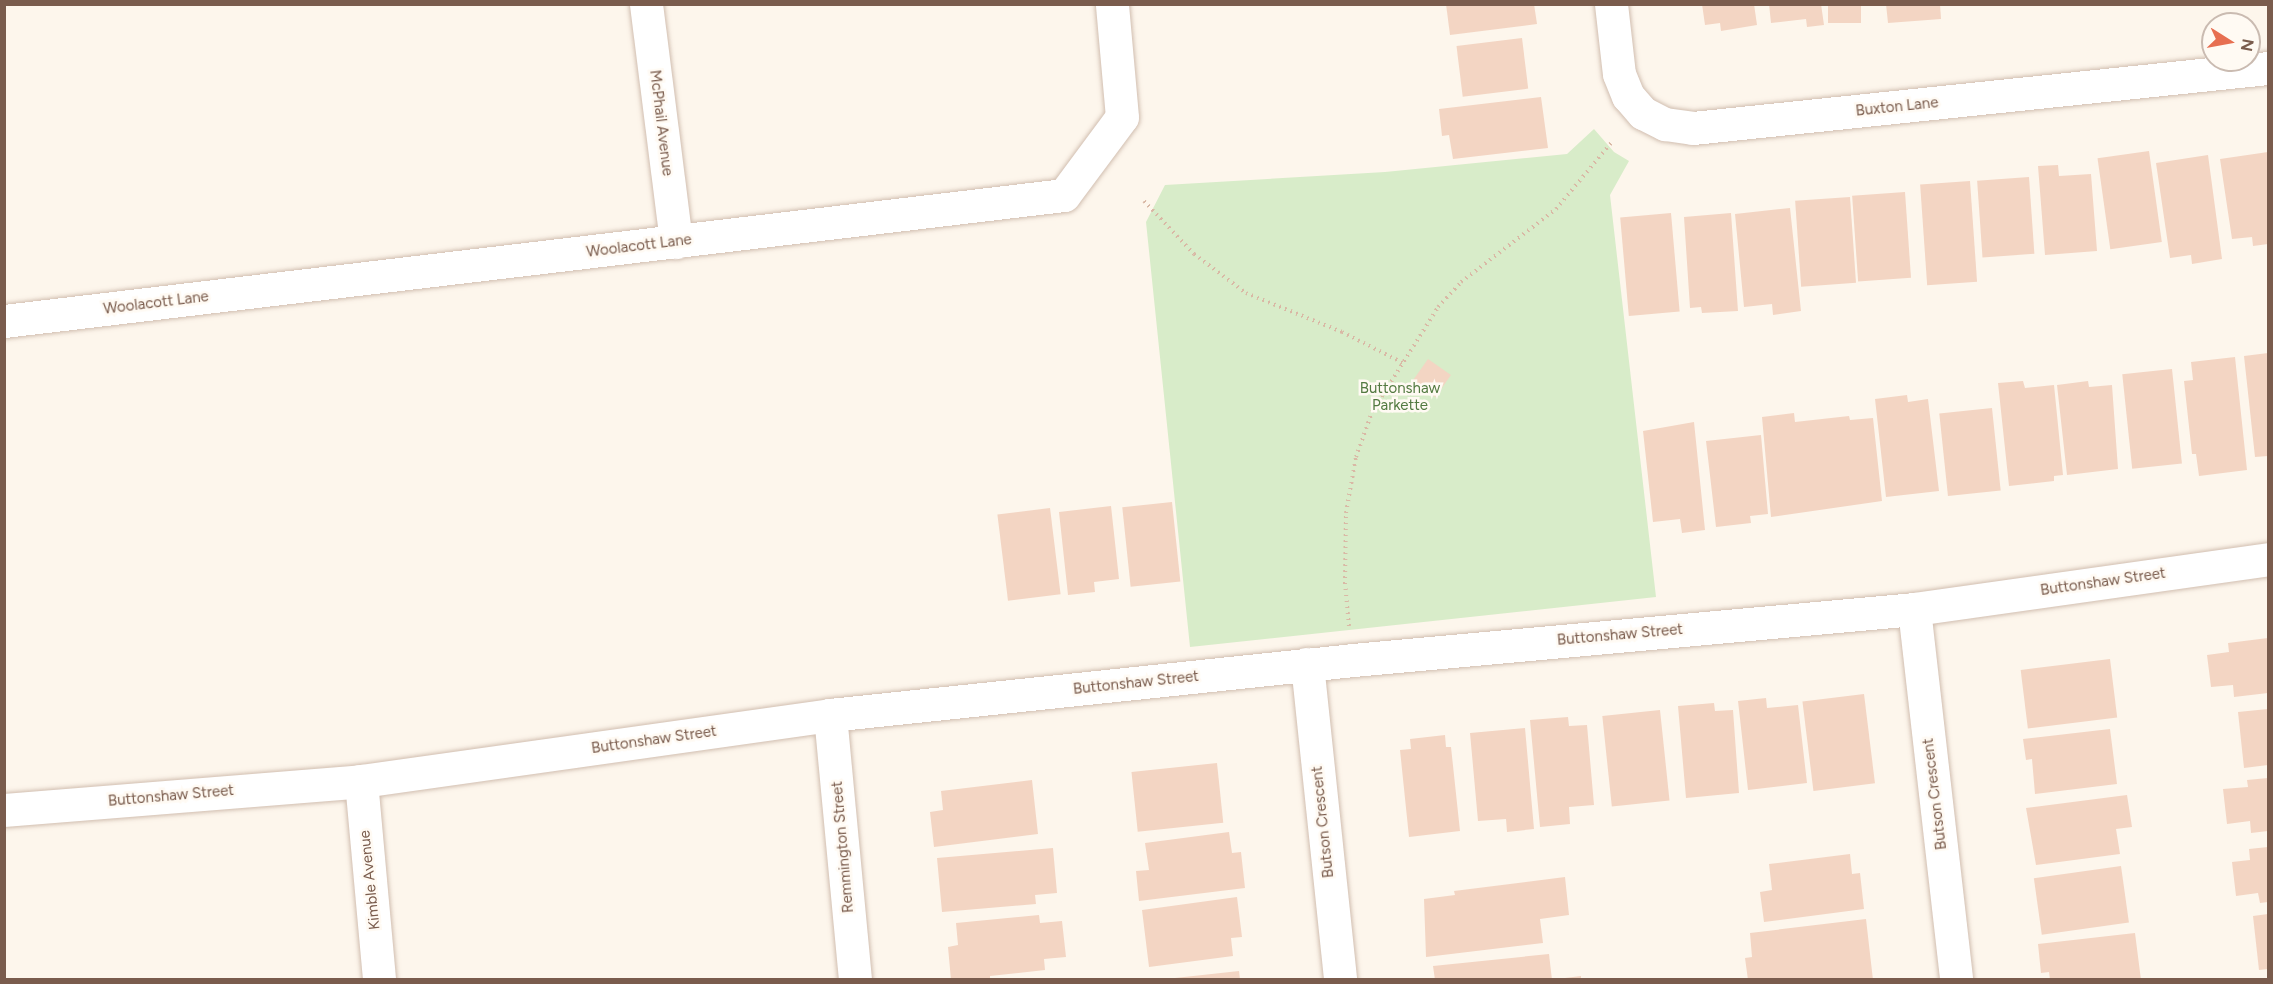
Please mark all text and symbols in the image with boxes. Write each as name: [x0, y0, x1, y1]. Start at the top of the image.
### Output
north arrow: [2201, 12, 2261, 72]
text: N: [2237, 37, 2258, 53]
street label: McPhail Avenue: [646, 69, 676, 177]
street label: Buxton Lane: [1855, 94, 1939, 120]
street label: Woolacott Lane: [585, 231, 693, 261]
street label: Woolacott Lane: [102, 288, 210, 318]
park label: Buttonshaw Parkette: [1360, 379, 1440, 414]
street label: Buttonshaw Street: [2039, 564, 2167, 600]
street label: Buttonshaw Street: [1556, 621, 1684, 649]
street label: Buttonshaw Street: [1072, 667, 1200, 699]
street label: Buttonshaw Street: [590, 722, 718, 758]
street label: Butson Crescent: [1919, 737, 1951, 851]
street label: Butson Crescent: [1308, 765, 1338, 879]
street label: Remmington Street: [828, 780, 858, 914]
street label: Buttonshaw Street: [107, 782, 235, 810]
street label: Kimble Avenue: [356, 829, 384, 931]

